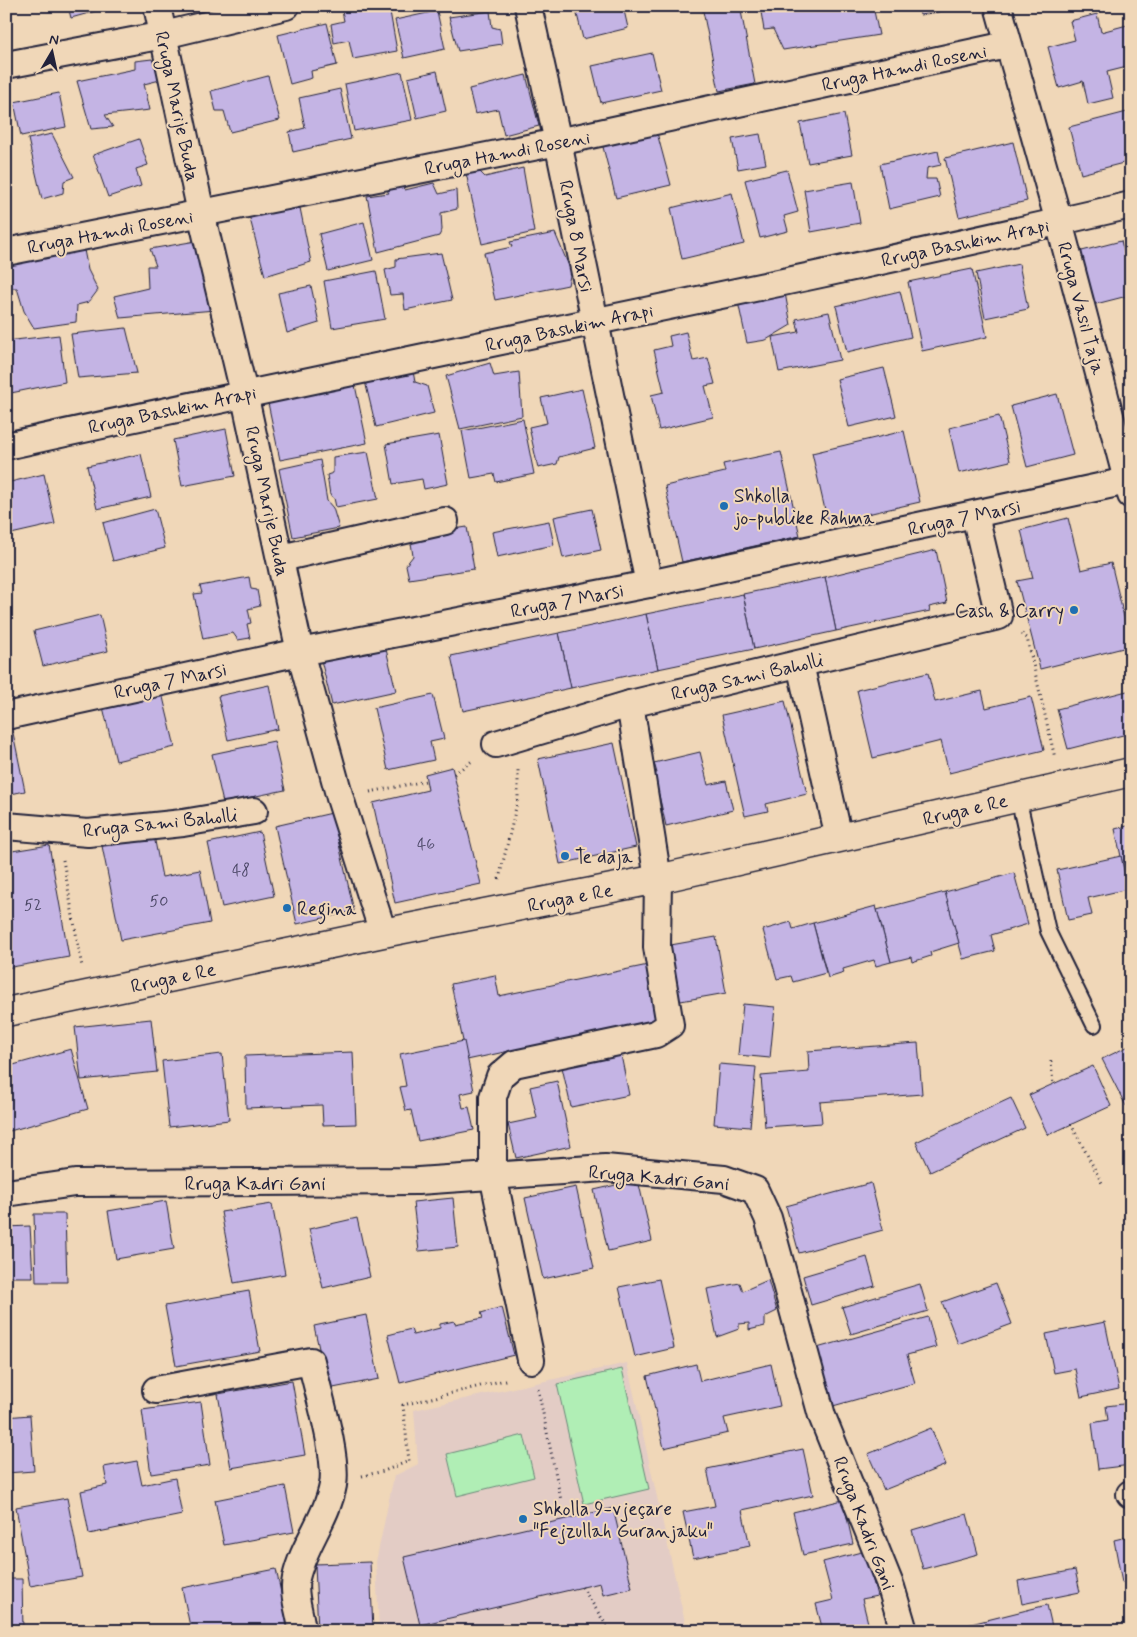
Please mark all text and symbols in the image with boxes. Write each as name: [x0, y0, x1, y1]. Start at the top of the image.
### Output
north arrow: [28, 28, 78, 78]
street label: Rruga Marije Buda: [146, 29, 205, 184]
text: N: [48, 31, 60, 50]
street label: Rruga Hamdi Roseni: [819, 39, 990, 100]
street label: Rruga Hamdi Roseni: [422, 125, 593, 184]
street label: Rruga 8 Marsi: [550, 178, 599, 295]
street label: Rruga Hamdi Roseni: [25, 204, 196, 263]
street label: Rruga Bashkim Arapi: [879, 213, 1052, 275]
street label: Rruga Vasil Taja: [1049, 239, 1110, 379]
street label: Rruga Bashkim Arapi: [483, 298, 656, 360]
street label: Rruga Bashkim Arapi: [86, 380, 259, 442]
street label: Rruga Marije Buda: [236, 424, 295, 579]
place label: Shkolla jo-publike Rahma: [733, 484, 875, 531]
street label: Rruga 7 Marsi: [906, 494, 1023, 545]
marker: Shkolla jo-publike Rahma: [718, 500, 730, 512]
street label: Rruga 7 Marsi: [509, 578, 626, 627]
place label: Cash & Carry: [955, 599, 1064, 625]
marker: Cash & Carry: [1068, 604, 1080, 616]
street label: Rruga Sami Baholli: [669, 648, 826, 709]
street label: Rruga 7 Marsi: [112, 657, 229, 708]
street label: Rruga e Re: [921, 789, 1011, 834]
street label: Rruga Sami Baholli: [81, 803, 239, 846]
house number: 46: [417, 834, 435, 855]
place label: Te daja: [575, 845, 633, 871]
marker: Te daja: [559, 850, 571, 862]
house number: 48: [232, 860, 250, 881]
street label: Rruga e Re: [526, 878, 615, 921]
house number: 50: [150, 891, 168, 912]
house number: 52: [24, 895, 42, 916]
place label: Regina: [297, 897, 357, 925]
marker: Regina: [281, 902, 293, 914]
street label: Rruga e Re: [129, 957, 219, 1002]
street label: Rruga Kadri Gani: [587, 1160, 730, 1199]
street label: Rruga Kadri Gani: [184, 1172, 326, 1199]
street label: Rruga Kadri Gani: [825, 1453, 901, 1595]
place label: Shkolla 9-vjeçare "Fejzullah Guranjaku": [533, 1497, 713, 1545]
marker: Shkolla 9-vjeçare "Fejzullah Guranjaku": [517, 1513, 529, 1525]

